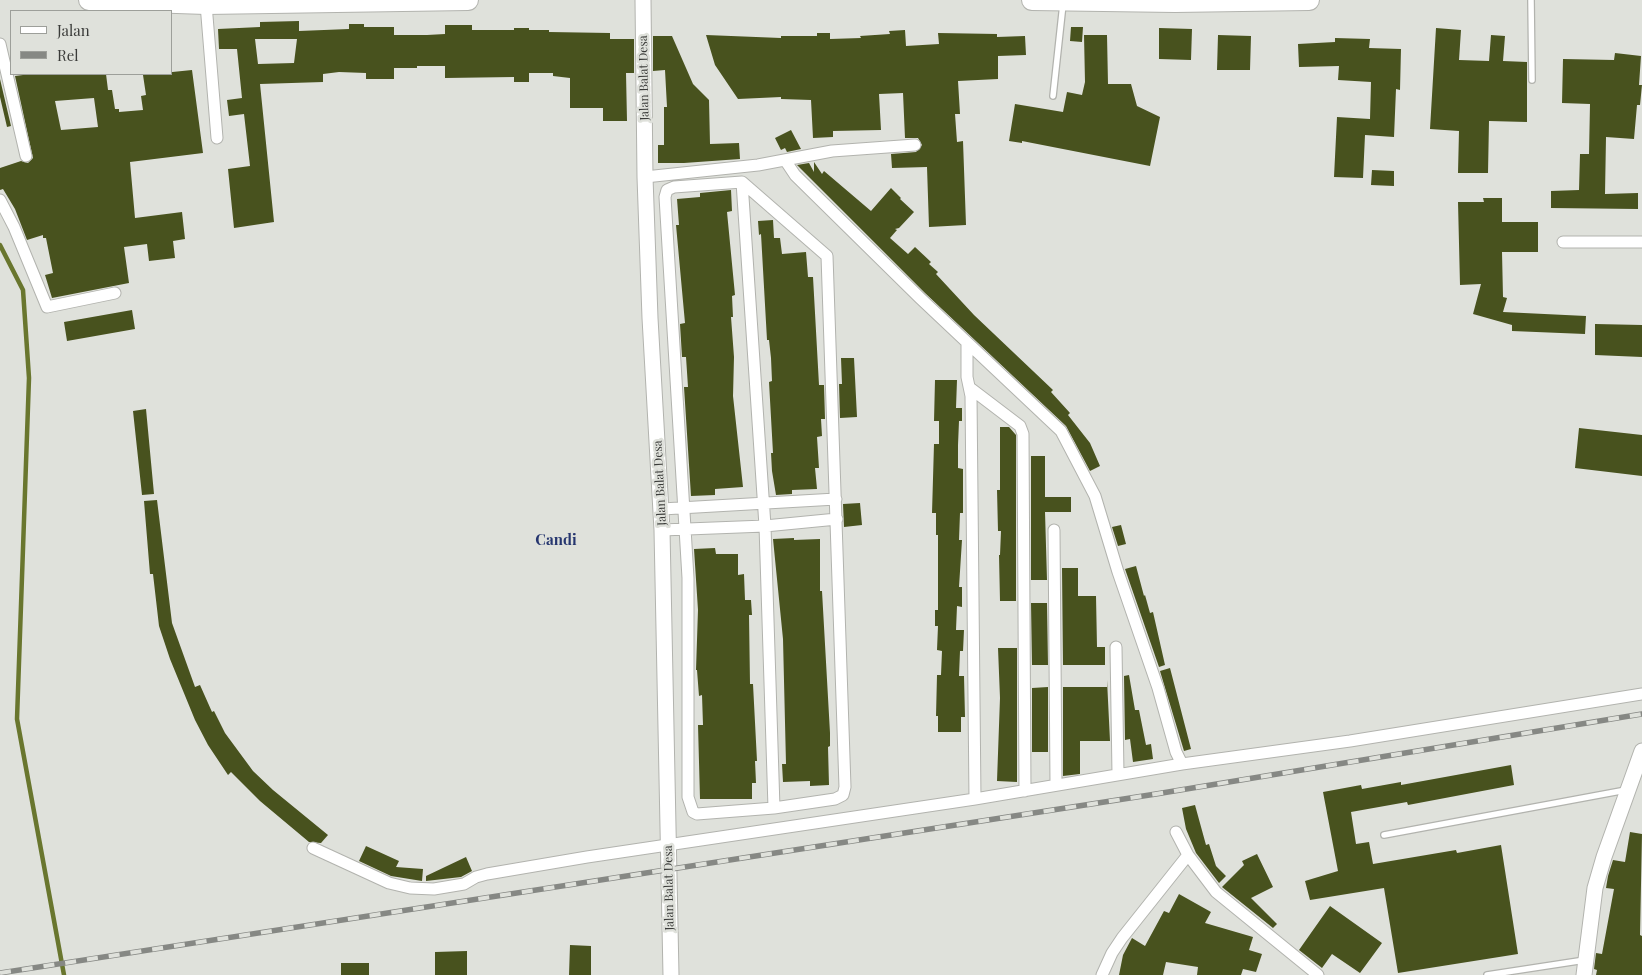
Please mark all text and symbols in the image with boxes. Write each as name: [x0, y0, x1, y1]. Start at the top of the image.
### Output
legend: [10, 10, 172, 75]
text: Jalan: [57, 20, 90, 40]
street label: Jalan Balat Desa: [636, 35, 652, 121]
text: Rel: [57, 45, 79, 65]
street label: Jalan Balat Desa: [651, 440, 669, 526]
district label: Candi: [535, 531, 577, 549]
street label: Jalan Balat Desa: [661, 845, 677, 931]

